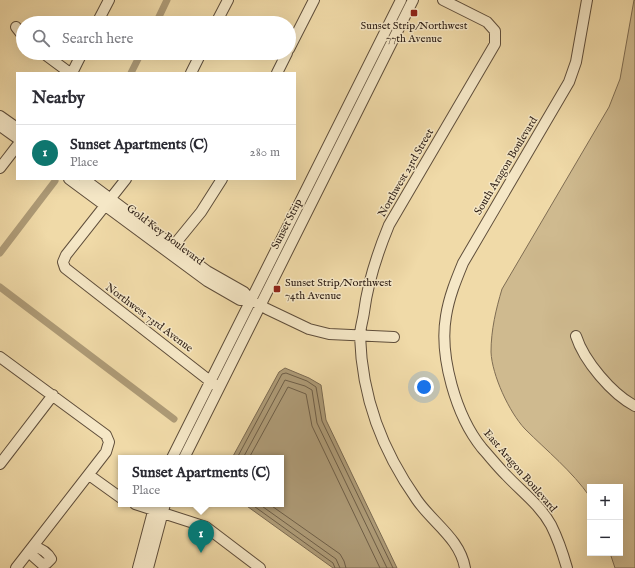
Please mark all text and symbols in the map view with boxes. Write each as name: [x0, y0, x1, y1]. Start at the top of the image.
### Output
marker: Sunset Strip/Northwest 77th Avenue: [409, 8, 419, 18]
search box: [16, 16, 296, 60]
place label: Sunset Strip/Northwest 77th Avenue: [361, 19, 468, 46]
icon: search: [30, 27, 52, 49]
text: Search here: [62, 29, 133, 48]
text: Nearby: [32, 88, 85, 109]
street label: South Aragon Boulevard: [471, 114, 541, 218]
street label: Northwest 23rd Street: [375, 126, 437, 220]
text: Sunset Apartments (C): [70, 135, 208, 154]
text: 1: [43, 144, 47, 161]
text: 280 m: [250, 144, 280, 161]
text: Place: [70, 154, 98, 171]
street label: Sunset Strip: [268, 196, 306, 252]
street label: Gold Key Boulevard: [124, 201, 206, 269]
place label: Sunset Strip/Northwest 74th Avenue: [285, 276, 392, 303]
street label: Northwest 73rd Avenue: [102, 280, 196, 356]
marker: Sunset Strip/Northwest 74th Avenue: [272, 284, 282, 294]
your location: [414, 377, 434, 397]
street label: East Aragon Boulevard: [480, 427, 560, 515]
popup: [118, 455, 284, 507]
text: Sunset Apartments (C): [132, 463, 270, 482]
text: Place: [132, 482, 160, 499]
map controls: [587, 484, 623, 556]
button: +: [587, 484, 623, 520]
pin: 1: [188, 520, 214, 553]
button: −: [587, 520, 623, 556]

